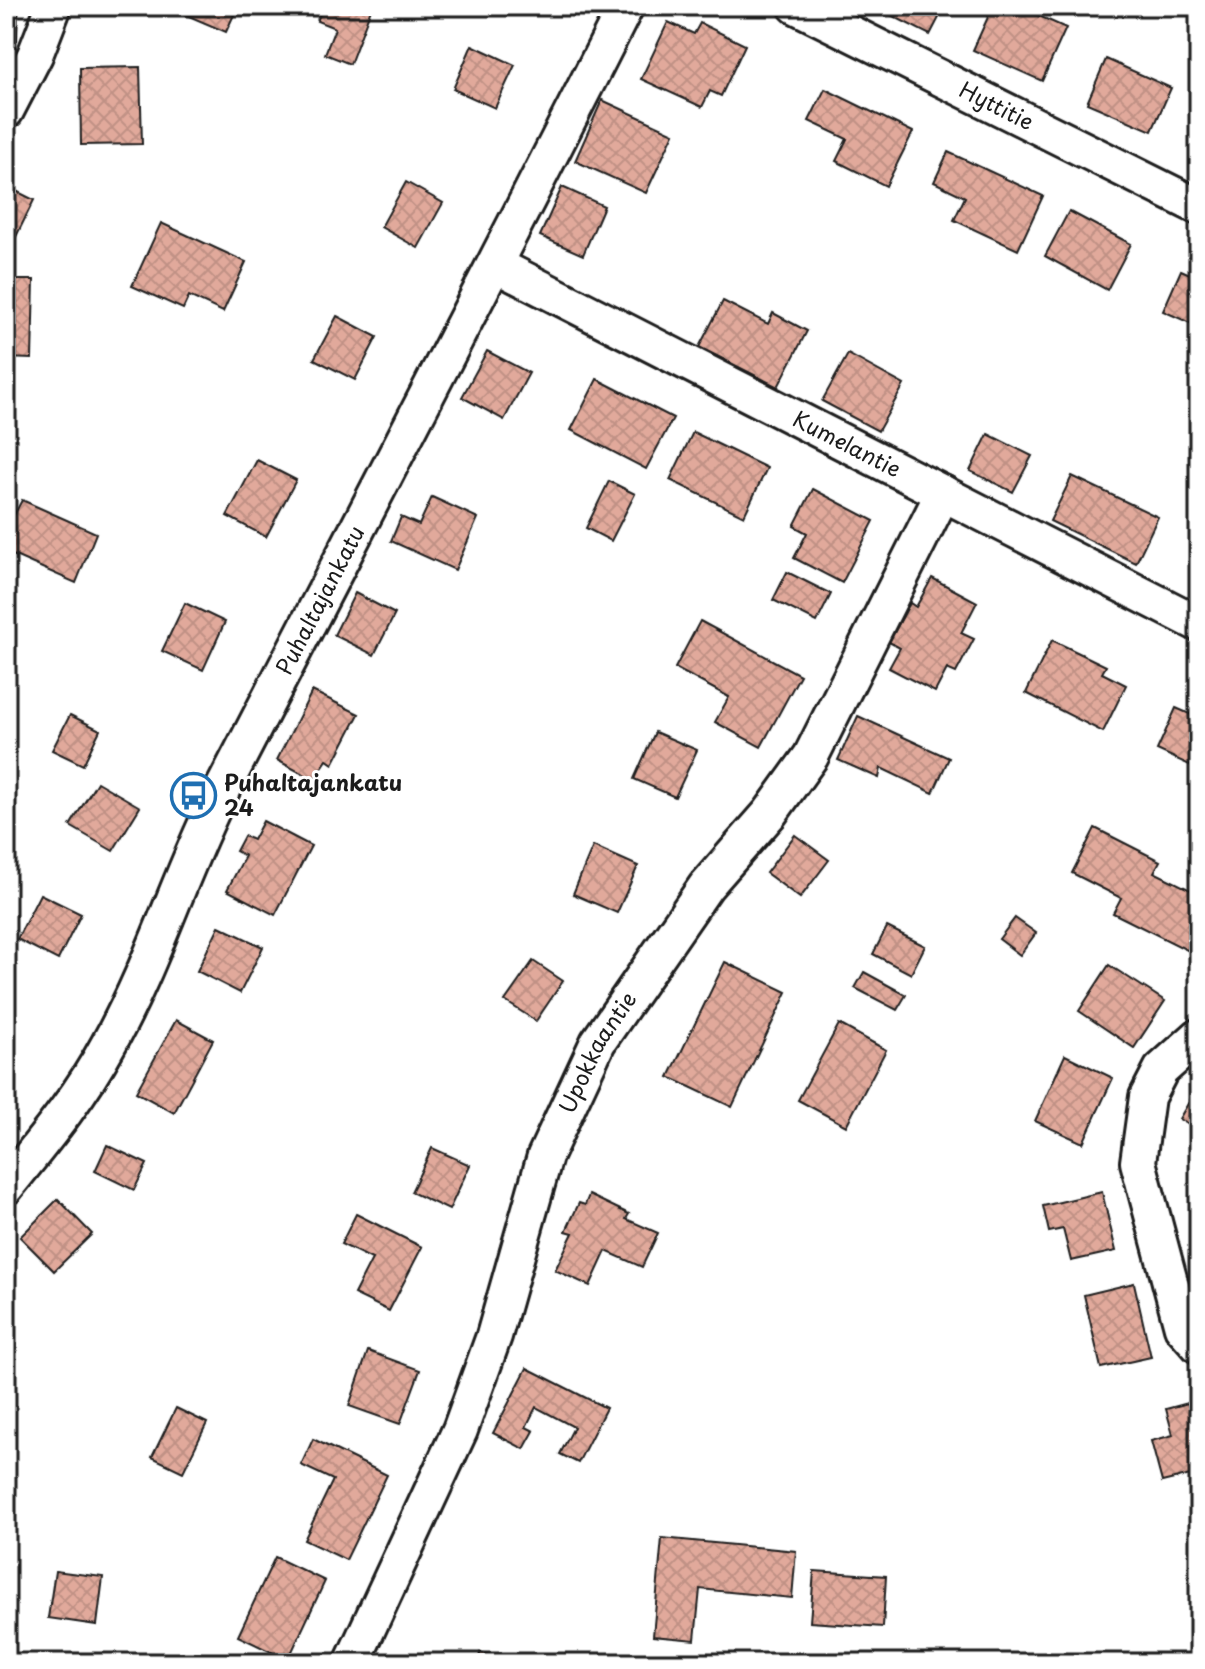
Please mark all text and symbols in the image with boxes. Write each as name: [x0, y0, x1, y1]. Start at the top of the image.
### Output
street label: Hyttitie: [954, 72, 1040, 137]
street label: Kumelantie: [788, 401, 908, 484]
street label: Puhaltajankatu: [266, 519, 371, 680]
place label: Puhaltajankatu 24: [224, 765, 402, 823]
bus stop icon: Puhaltajankatu 24: [169, 772, 217, 820]
street label: Upokkaantie: [549, 984, 643, 1118]

